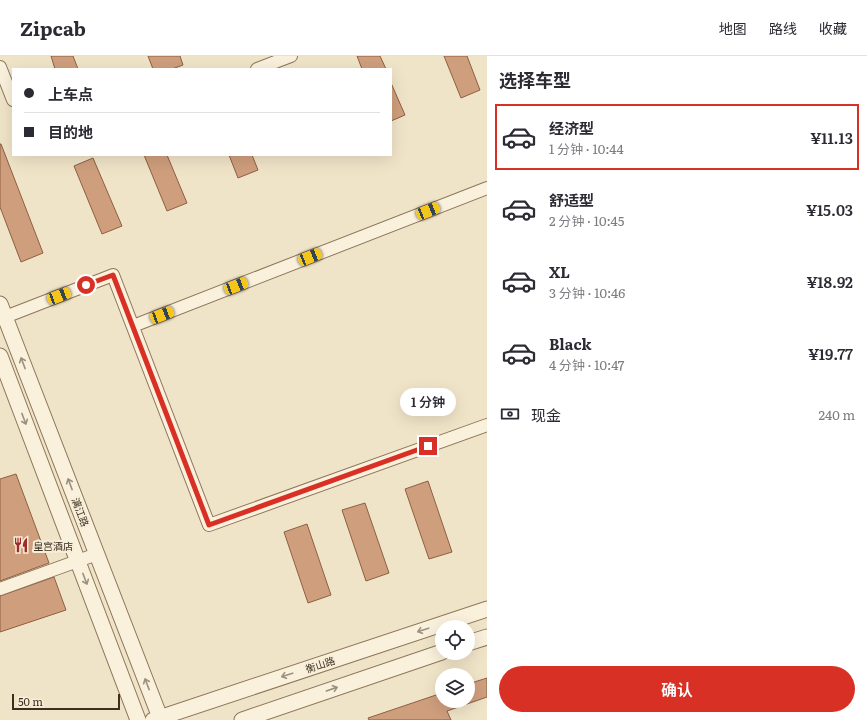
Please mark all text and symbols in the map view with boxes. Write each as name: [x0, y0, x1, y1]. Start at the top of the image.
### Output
text: Zipcab: [20, 14, 86, 42]
text: 地图: [719, 18, 747, 38]
text: 路线: [769, 18, 797, 38]
text: 收藏: [819, 18, 847, 38]
text: 选择车型: [499, 66, 571, 93]
text: 上车点: [48, 82, 93, 105]
text: 经济型: [549, 116, 594, 139]
icon: car: [501, 119, 537, 155]
text: 目的地: [48, 120, 93, 143]
text: ¥11.13: [810, 126, 853, 149]
text: 1 分钟 · 10:44: [549, 139, 624, 158]
text: 舒适型: [549, 188, 594, 211]
icon: car: [501, 191, 537, 227]
text: ¥15.03: [806, 198, 853, 221]
car: [415, 201, 441, 221]
text: 2 分钟 · 10:45: [549, 211, 624, 230]
car: [297, 247, 323, 267]
text: XL: [549, 260, 570, 283]
icon: car: [501, 263, 537, 299]
text: ¥18.92: [806, 270, 853, 293]
route start: [77, 276, 95, 294]
car: [223, 276, 249, 296]
text: 3 分钟 · 10:46: [549, 283, 625, 302]
car: [46, 286, 72, 306]
car: [149, 305, 175, 325]
text: Black: [549, 332, 592, 355]
icon: car: [501, 335, 537, 371]
text: ¥19.77: [808, 342, 853, 365]
text: 4 分钟 · 10:47: [549, 355, 624, 374]
one-way arrow: [19, 357, 26, 369]
callout: 1 分钟: [400, 388, 456, 416]
text: 1 分钟: [411, 392, 445, 411]
icon: cash: [499, 403, 521, 425]
text: 现金: [531, 403, 561, 426]
text: 240 m: [819, 405, 855, 424]
one-way arrow: [20, 412, 28, 424]
route end: [419, 437, 437, 455]
one-way arrow: [66, 478, 73, 490]
street label: 漓江路: [69, 495, 93, 529]
restaurant icon: 皇宫酒店: [12, 536, 30, 554]
place label: 皇宫酒店: [33, 538, 73, 553]
one-way arrow: [81, 573, 89, 585]
map controls: [435, 620, 475, 708]
button: locate: [435, 620, 475, 660]
one-way arrow: [417, 627, 430, 634]
street label: 衡山路: [303, 652, 337, 676]
button: 确认: [499, 666, 855, 712]
button: layers: [435, 668, 475, 708]
one-way arrow: [281, 672, 293, 680]
one-way arrow: [142, 678, 150, 690]
one-way arrow: [326, 685, 338, 693]
scale bar: [12, 692, 120, 711]
text: 50 m: [18, 693, 43, 709]

